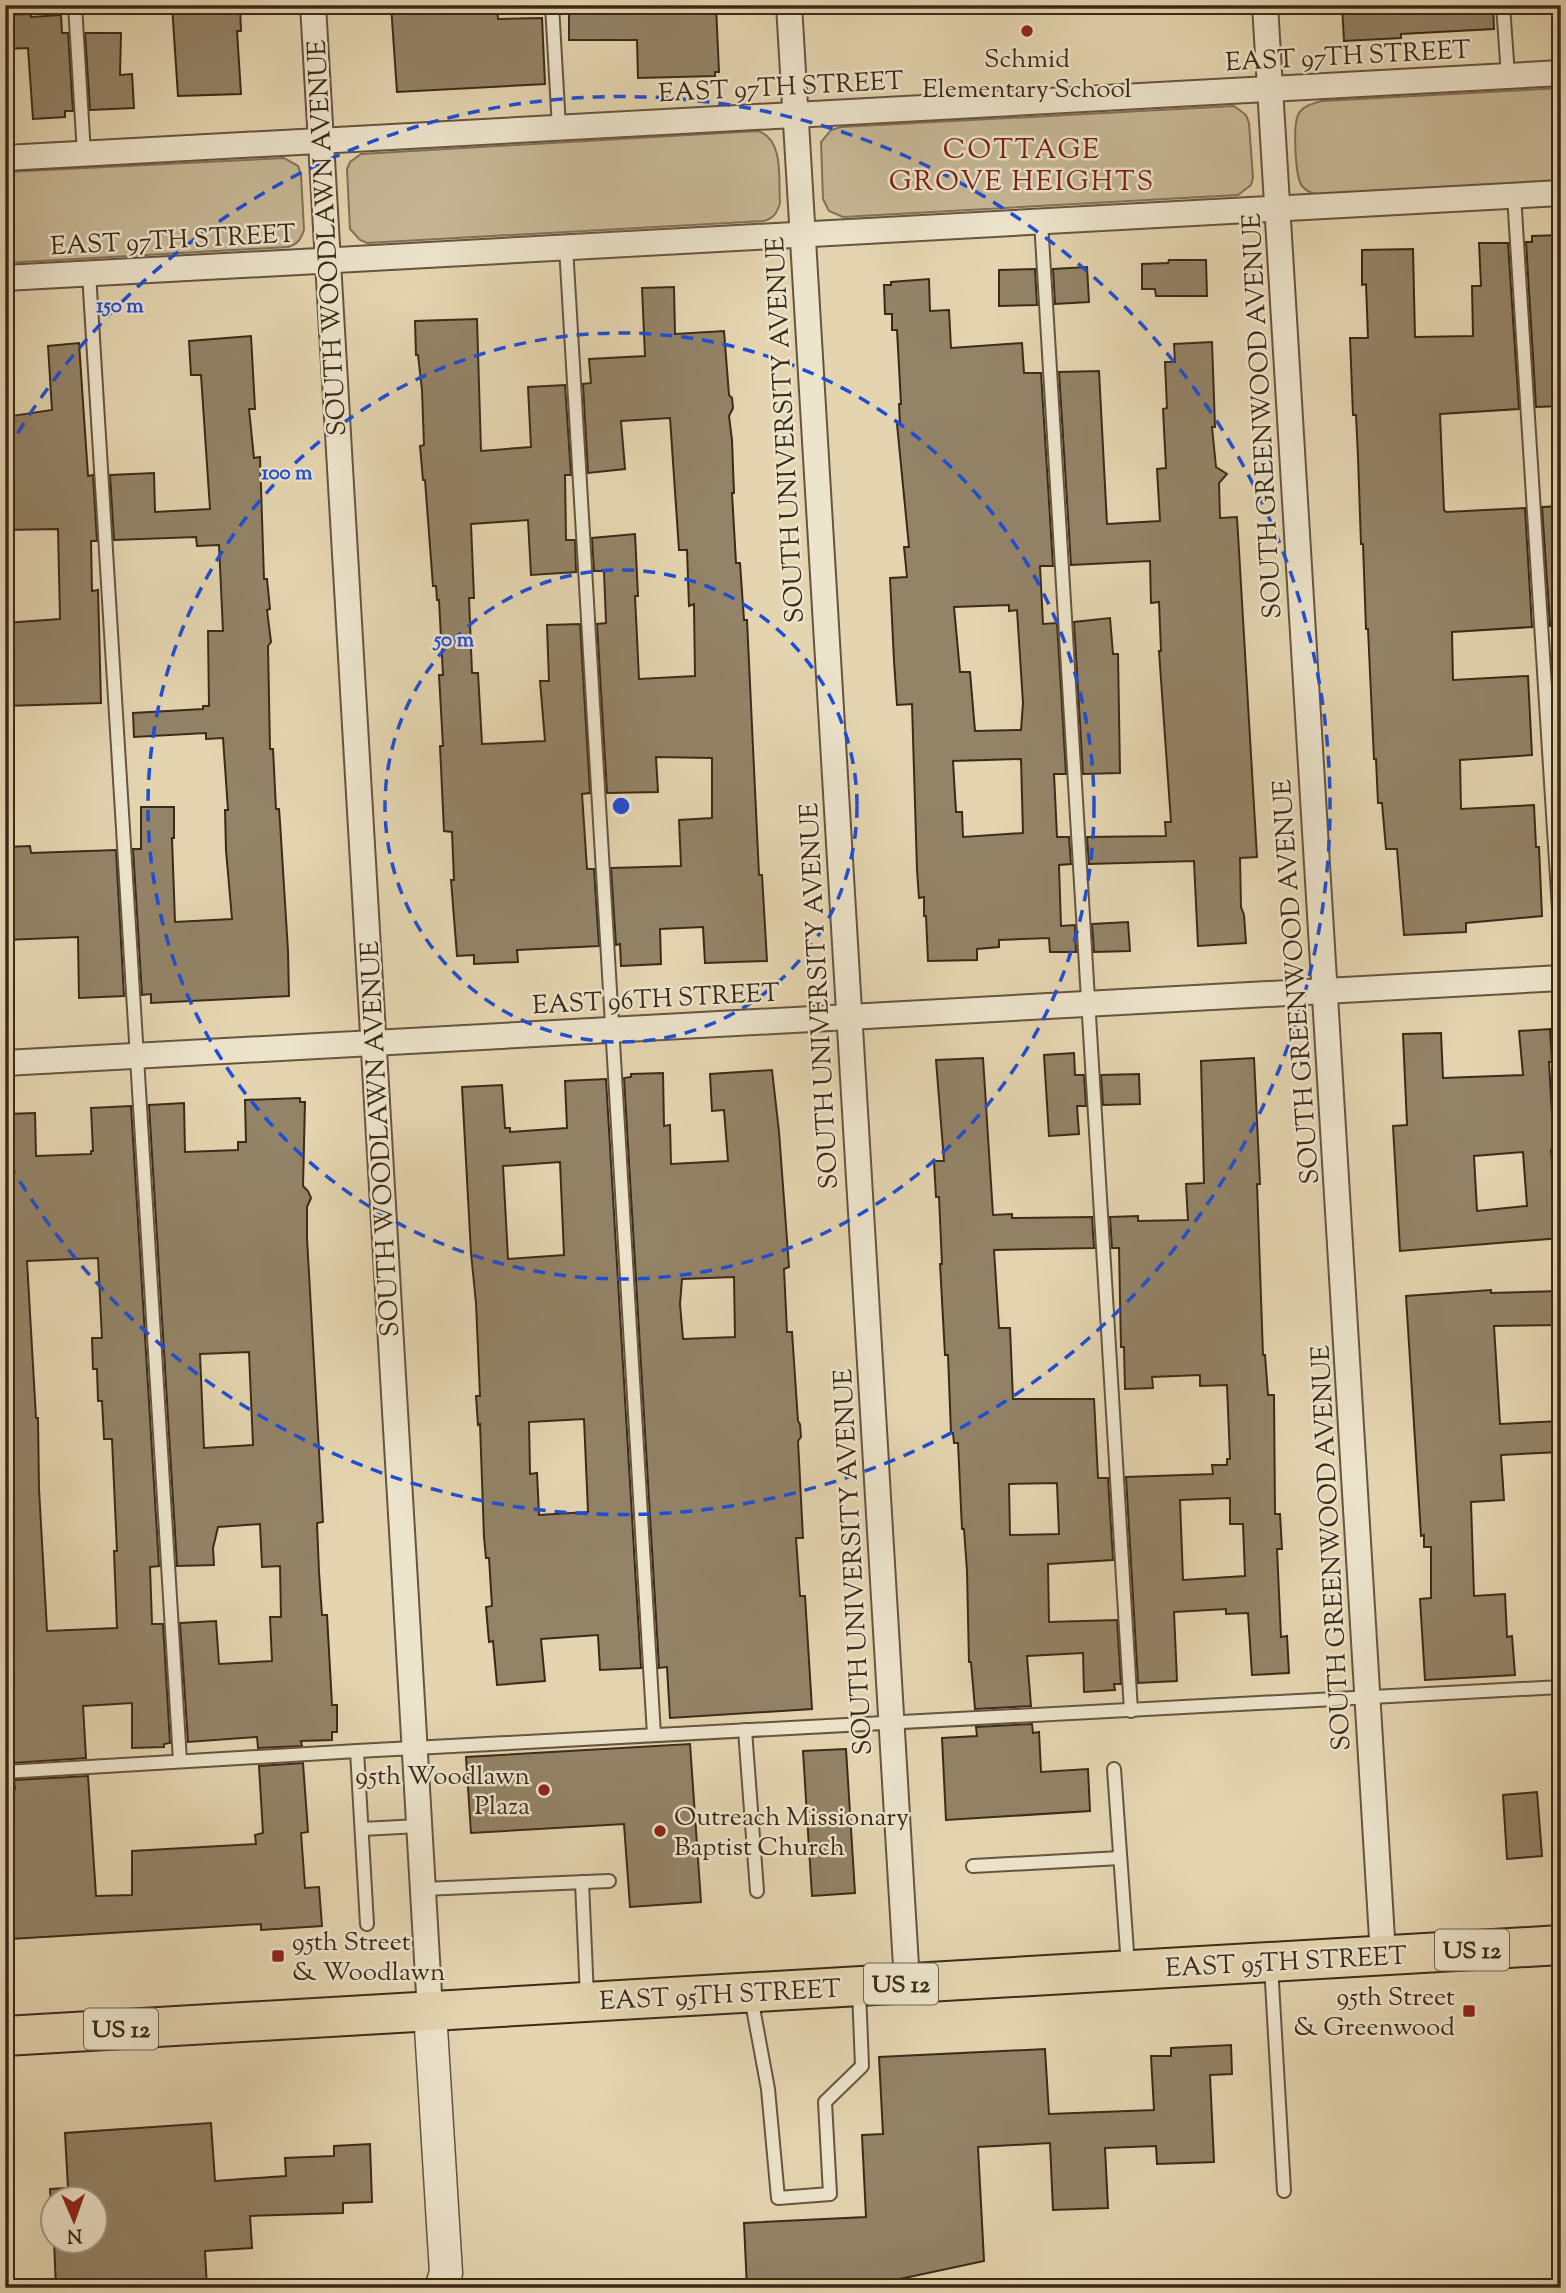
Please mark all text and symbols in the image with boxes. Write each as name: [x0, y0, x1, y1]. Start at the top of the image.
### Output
marker: Schmid Elementary School: [1019, 23, 1035, 39]
street label: EAST 97TH STREET: [1225, 33, 1472, 82]
street label: SOUTH WOODLAWN AVENUE: [300, 39, 357, 437]
place label: Schmid Elementary School: [922, 42, 1132, 109]
street label: EAST 97TH STREET: [658, 64, 905, 113]
district label: COTTAGE GROVE HEIGHTS: [889, 131, 1155, 203]
street label: SOUTH GREENWOOD AVENUE: [1234, 212, 1293, 619]
street label: EAST 97TH STREET: [50, 217, 297, 266]
street label: SOUTH UNIVERSITY AVENUE: [758, 235, 815, 624]
text: 150 m: [96, 292, 144, 322]
text: 100 m: [262, 459, 313, 489]
text: 50 m: [432, 626, 475, 656]
street label: SOUTH GREENWOOD AVENUE: [1265, 778, 1330, 1186]
centre of rings: [609, 794, 633, 818]
street label: SOUTH UNIVERSITY AVENUE: [792, 801, 849, 1190]
street label: SOUTH WOODLAWN AVENUE: [353, 940, 410, 1338]
street label: EAST 96TH STREET: [531, 976, 781, 1025]
street label: SOUTH GREENWOOD AVENUE: [1303, 1344, 1362, 1751]
street label: SOUTH UNIVERSITY AVENUE: [826, 1367, 883, 1756]
place label: 95th Woodlawn Plaza: [355, 1759, 530, 1826]
marker: 95th Woodlawn Plaza: [536, 1782, 552, 1798]
place label: Outreach Missionary Baptist Church: [674, 1800, 909, 1867]
marker: Outreach Missionary Baptist Church: [652, 1823, 668, 1839]
place label: 95th Street & Woodlawn: [292, 1925, 445, 1992]
road number: US 12: [1435, 1929, 1509, 1970]
street label: EAST 95TH STREET: [1164, 1939, 1408, 1988]
marker: 95th Street & Woodlawn: [270, 1948, 286, 1964]
road number: US 12: [864, 1964, 938, 2005]
street label: EAST 95TH STREET: [598, 1972, 842, 2021]
place label: 95th Street & Greenwood: [1293, 1980, 1455, 2047]
marker: 95th Street & Greenwood: [1461, 2003, 1477, 2019]
road number: US 12: [84, 2008, 158, 2050]
north arrow: [38, 2184, 108, 2254]
text: N: [66, 2221, 83, 2248]

